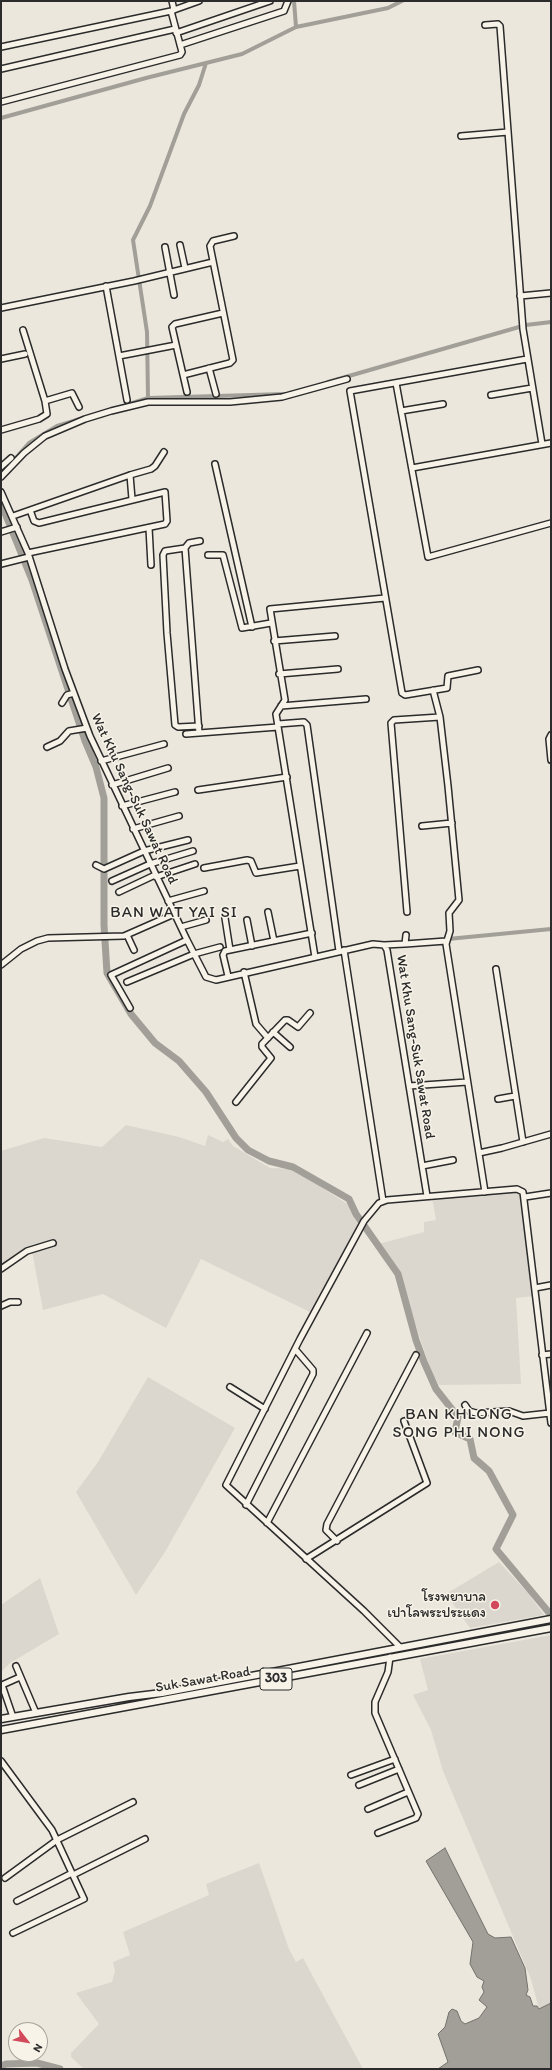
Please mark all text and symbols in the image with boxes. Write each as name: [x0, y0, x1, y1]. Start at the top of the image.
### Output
street label: Wat Khu Sang-Suk Sawat Road: [87, 711, 181, 887]
district label: BAN WAT YAI SI: [111, 903, 237, 923]
street label: Wat Khu Sang-Suk Sawat Road: [392, 954, 438, 1140]
district label: BAN KHLONG SONG PHI NONG: [392, 1405, 526, 1443]
place label: โรงพยาบาล เปาโลพระประแดง: [387, 1589, 486, 1622]
marker: โรงพยาบาล เปาโลพระประแดง: [489, 1599, 501, 1611]
street label: Suk Sawat Road: [154, 1663, 252, 1697]
road number: 303: [260, 1668, 292, 1690]
north arrow: [8, 2022, 48, 2062]
text: N: [30, 2041, 45, 2054]

